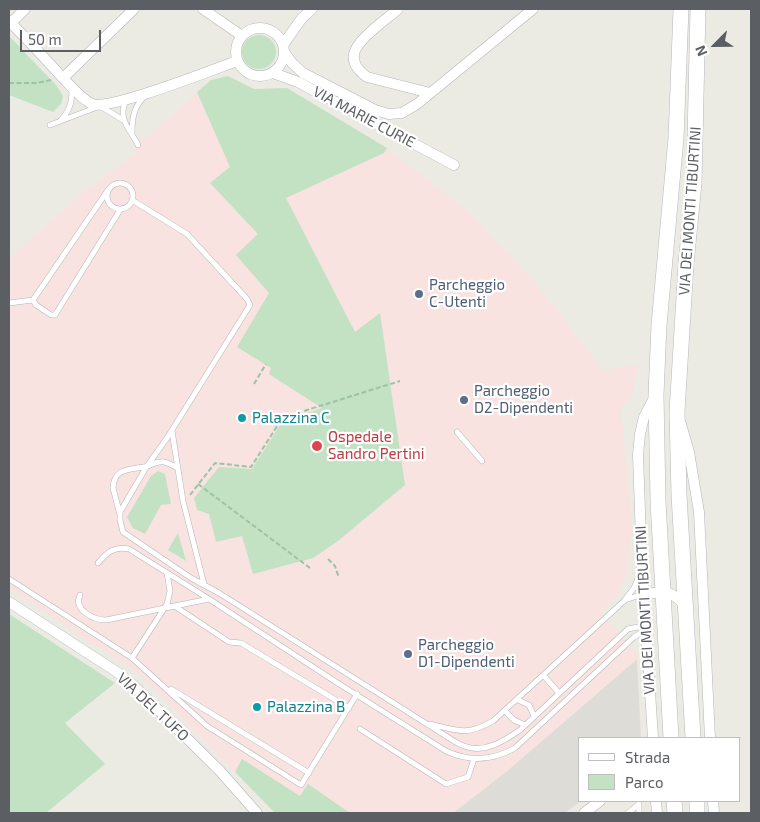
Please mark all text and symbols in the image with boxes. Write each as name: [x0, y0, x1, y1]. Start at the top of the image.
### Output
scale bar: [22, 20, 104, 52]
north arrow: [690, 20, 740, 70]
text: 50 m: [28, 30, 62, 48]
text: N: [691, 43, 711, 59]
street label: VIA MARIE CURIE: [310, 82, 418, 152]
street label: VIA DEI MONTI TIBURTINI: [675, 126, 705, 296]
place label: Parcheggio C-Utenti: [429, 276, 505, 311]
marker: Parcheggio C-Utenti: [413, 288, 425, 300]
place label: Parcheggio D2-Dipendenti: [474, 382, 573, 417]
marker: Parcheggio D2-Dipendenti: [458, 394, 470, 406]
place label: Palazzina C: [252, 409, 330, 427]
marker: Palazzina C: [236, 412, 248, 424]
place label: Ospedale Sandro Pertini: [328, 428, 424, 463]
marker: Ospedale Sandro Pertini: [310, 439, 324, 453]
street label: VIA DEI MONTI TIBURTINI: [632, 525, 658, 695]
place label: Parcheggio D1-Dipendenti: [418, 636, 515, 671]
marker: Parcheggio D1-Dipendenti: [402, 648, 414, 660]
street label: VIA DEL TUFO: [113, 669, 193, 745]
place label: Palazzina B: [267, 698, 345, 716]
marker: Palazzina B: [251, 701, 263, 713]
legend: [578, 737, 740, 802]
text: Strada: [625, 748, 670, 766]
text: Parco: [625, 773, 664, 791]

